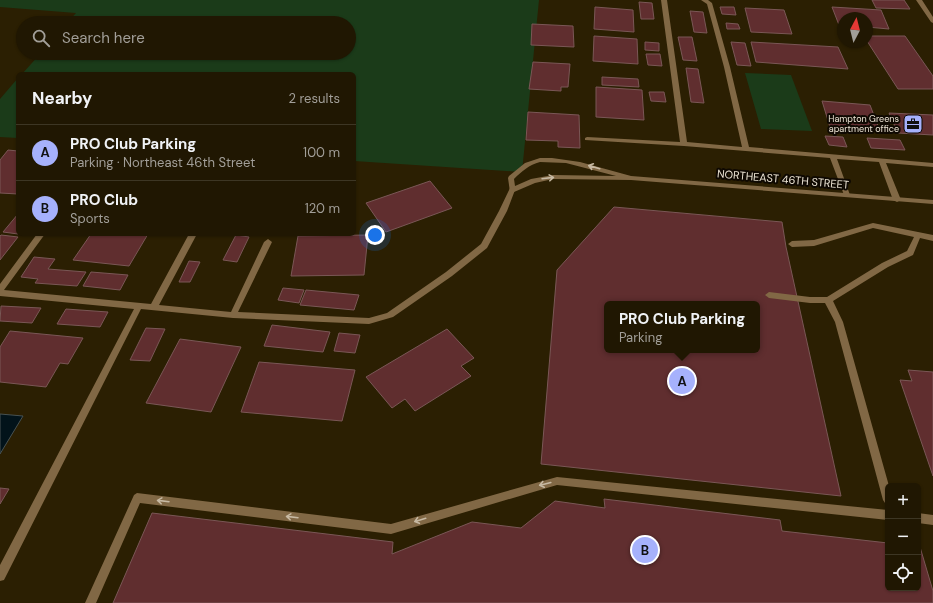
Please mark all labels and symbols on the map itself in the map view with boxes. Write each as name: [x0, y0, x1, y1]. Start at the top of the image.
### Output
north arrow: [837, 12, 873, 48]
place label: Hampton Greens apartment office: [828, 113, 899, 135]
office icon: Hampton Greens apartment office: [902, 113, 924, 135]
one-way arrow: [587, 163, 600, 170]
street label: NORTHEAST 46TH STREET: [716, 166, 850, 192]
one-way arrow: [542, 174, 555, 182]
your location: [365, 225, 385, 245]
pin: A: [669, 366, 695, 396]
one-way arrow: [539, 481, 552, 488]
one-way arrow: [157, 497, 170, 505]
one-way arrow: [286, 513, 299, 521]
one-way arrow: [414, 517, 427, 524]
pin: B: [632, 535, 658, 565]

